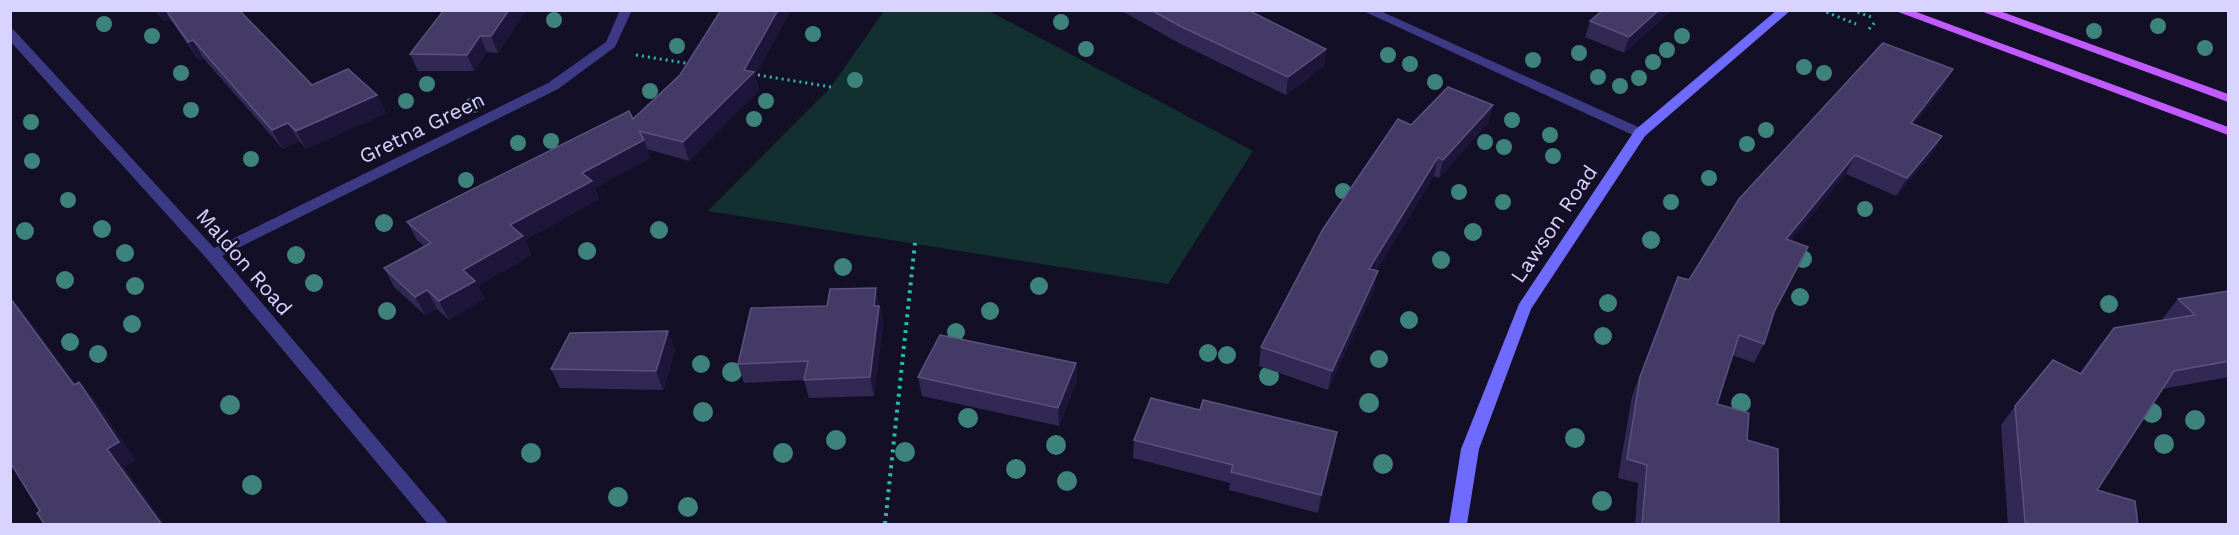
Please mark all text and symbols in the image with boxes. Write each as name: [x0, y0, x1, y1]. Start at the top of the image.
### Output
street label: Gretna Green: [355, 86, 489, 169]
street label: Lawson Road: [1505, 160, 1602, 287]
street label: Maldon Road: [191, 203, 298, 320]

